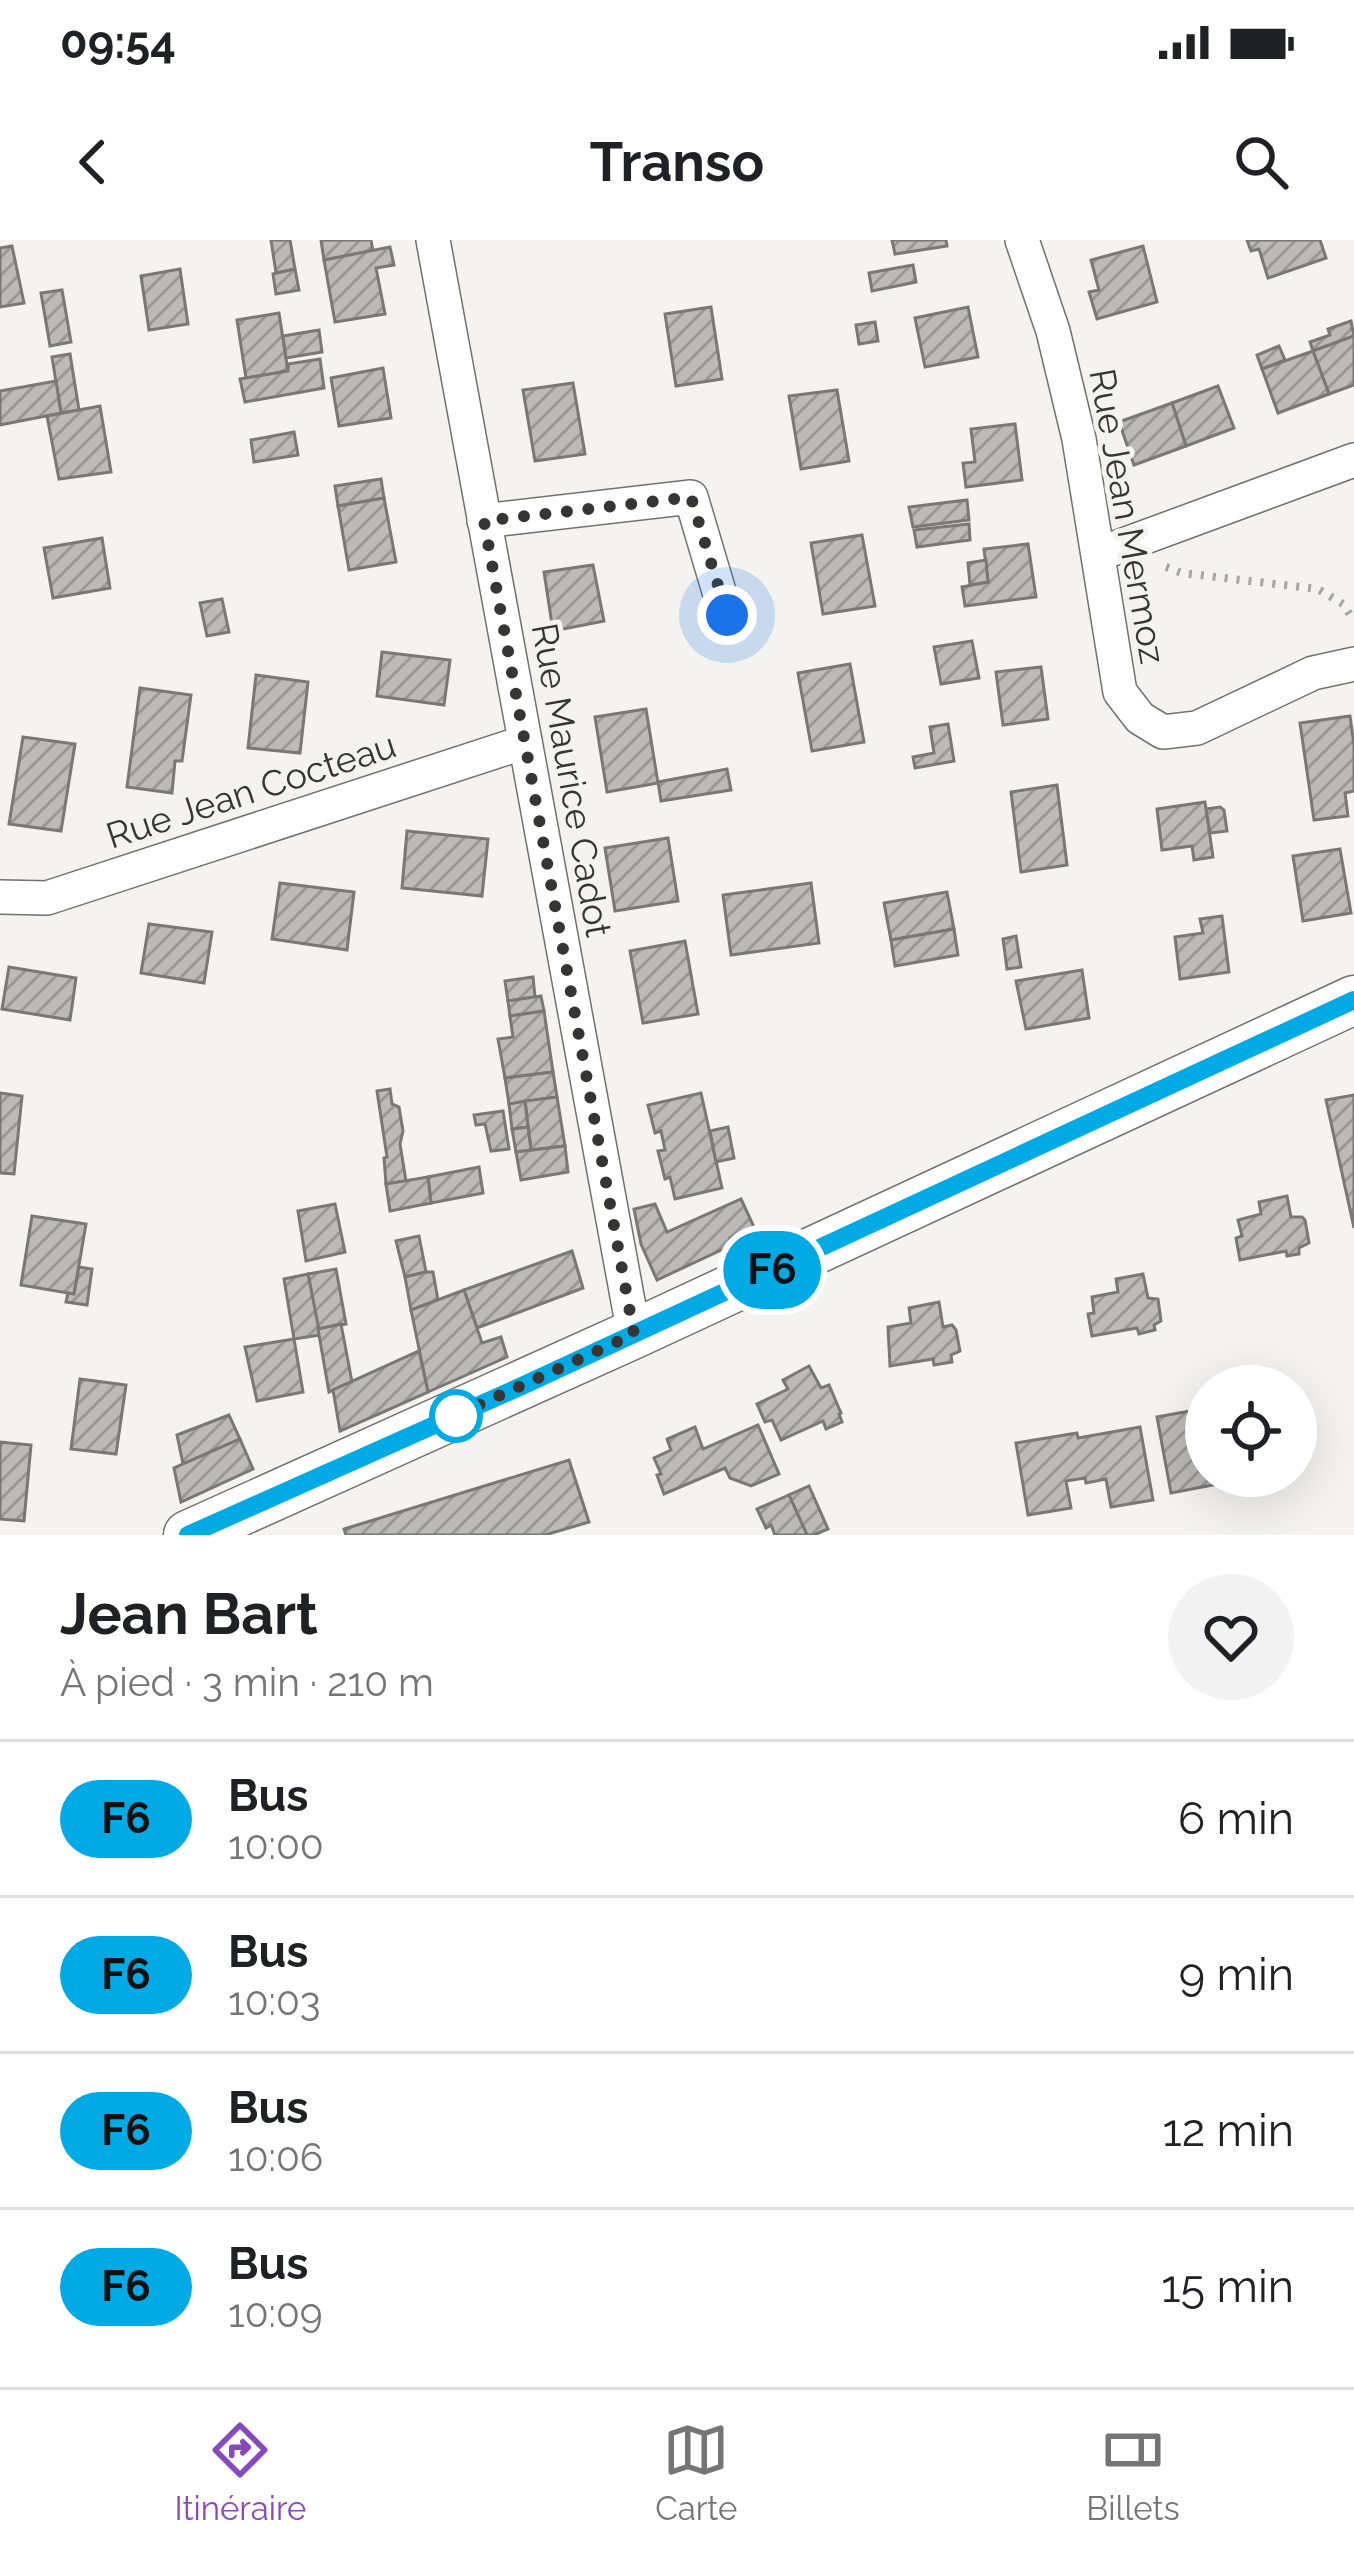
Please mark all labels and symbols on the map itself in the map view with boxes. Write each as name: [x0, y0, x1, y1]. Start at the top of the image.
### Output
street label: Rue Jean Mermoz: [1081, 365, 1175, 667]
your location: [697, 585, 757, 645]
street label: Rue Maurice Cadot: [524, 620, 620, 940]
street label: Rue Jean Cocteau: [101, 723, 401, 857]
line badge: F6: [718, 1231, 826, 1309]
unlabelled marker: [431, 1391, 481, 1441]

